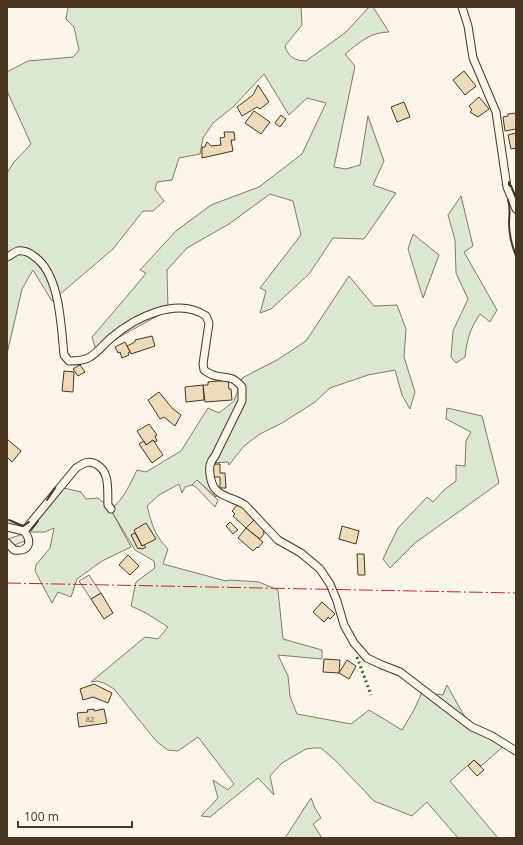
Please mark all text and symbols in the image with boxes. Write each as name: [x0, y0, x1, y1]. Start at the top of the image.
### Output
house number: 82: [85, 713, 95, 724]
scale bar: [18, 803, 132, 829]
text: 100 m: [24, 808, 59, 825]

